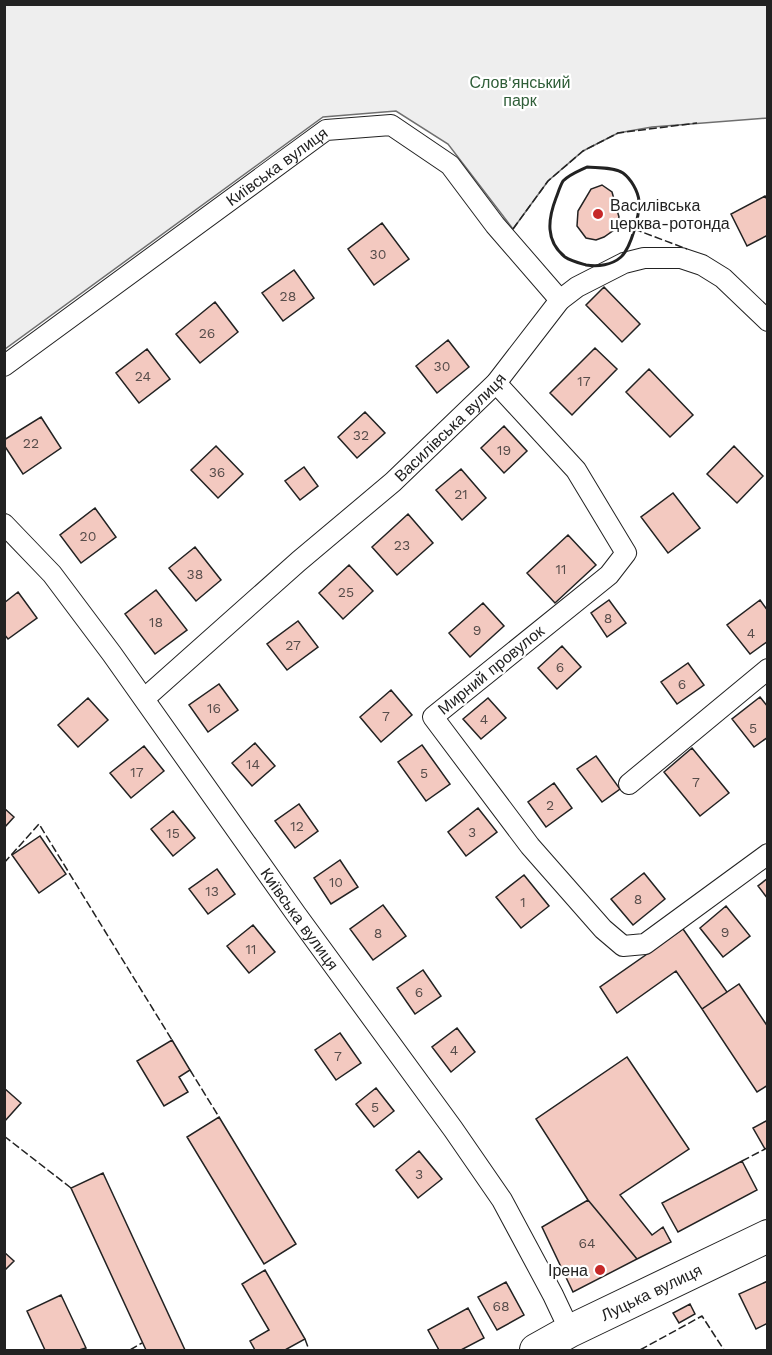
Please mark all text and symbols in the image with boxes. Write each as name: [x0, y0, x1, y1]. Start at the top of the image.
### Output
park label: Слов'янський парк: [470, 73, 570, 110]
street label: Київська вулиця: [222, 123, 331, 210]
place label: Василівська церква-ротонда: [610, 196, 730, 233]
marker: Василівська церква-ротонда: [591, 207, 605, 221]
house number: 30: [370, 246, 386, 262]
house number: 28: [280, 288, 296, 304]
house number: 26: [199, 325, 215, 341]
house number: 30: [434, 358, 450, 374]
house number: 24: [135, 368, 151, 384]
street label: Василівська вулиця: [390, 369, 510, 485]
house number: 17: [577, 373, 591, 389]
house number: 32: [353, 427, 369, 443]
house number: 22: [23, 435, 39, 451]
house number: 19: [497, 442, 511, 458]
house number: 36: [209, 464, 225, 480]
house number: 21: [454, 486, 468, 502]
house number: 20: [80, 528, 96, 544]
house number: 23: [394, 537, 410, 553]
house number: 11: [556, 561, 566, 577]
house number: 38: [187, 566, 203, 582]
house number: 25: [338, 584, 354, 600]
house number: 8: [604, 610, 612, 626]
house number: 18: [149, 614, 163, 630]
street label: Мирний провулок: [434, 621, 549, 719]
house number: 9: [473, 622, 481, 638]
house number: 4: [747, 625, 755, 641]
house number: 27: [285, 637, 301, 653]
house number: 6: [556, 659, 564, 675]
house number: 6: [678, 676, 686, 692]
house number: 16: [207, 700, 221, 716]
house number: 7: [382, 708, 390, 724]
house number: 4: [480, 711, 488, 727]
house number: 5: [749, 720, 757, 736]
house number: 14: [246, 756, 260, 772]
house number: 17: [130, 764, 144, 780]
house number: 5: [420, 765, 428, 781]
house number: 7: [692, 774, 700, 790]
house number: 2: [546, 797, 554, 813]
house number: 12: [290, 818, 304, 834]
house number: 3: [468, 824, 476, 840]
house number: 15: [166, 825, 180, 841]
street label: Київська вулиця: [257, 864, 343, 973]
house number: 10: [329, 874, 343, 890]
house number: 13: [205, 883, 219, 899]
house number: 8: [634, 891, 642, 907]
house number: 1: [520, 894, 526, 910]
house number: 9: [721, 924, 729, 940]
house number: 8: [374, 925, 382, 941]
house number: 11: [246, 941, 256, 957]
house number: 6: [415, 984, 423, 1000]
house number: 4: [450, 1042, 458, 1058]
house number: 7: [334, 1048, 342, 1064]
house number: 5: [371, 1099, 379, 1115]
house number: 3: [415, 1166, 423, 1182]
house number: 64: [578, 1235, 596, 1251]
street label: Луцька вулиця: [598, 1260, 705, 1324]
place label: Ірена: [548, 1261, 588, 1280]
marker: Ірена: [593, 1263, 607, 1277]
house number: 68: [492, 1298, 510, 1314]

